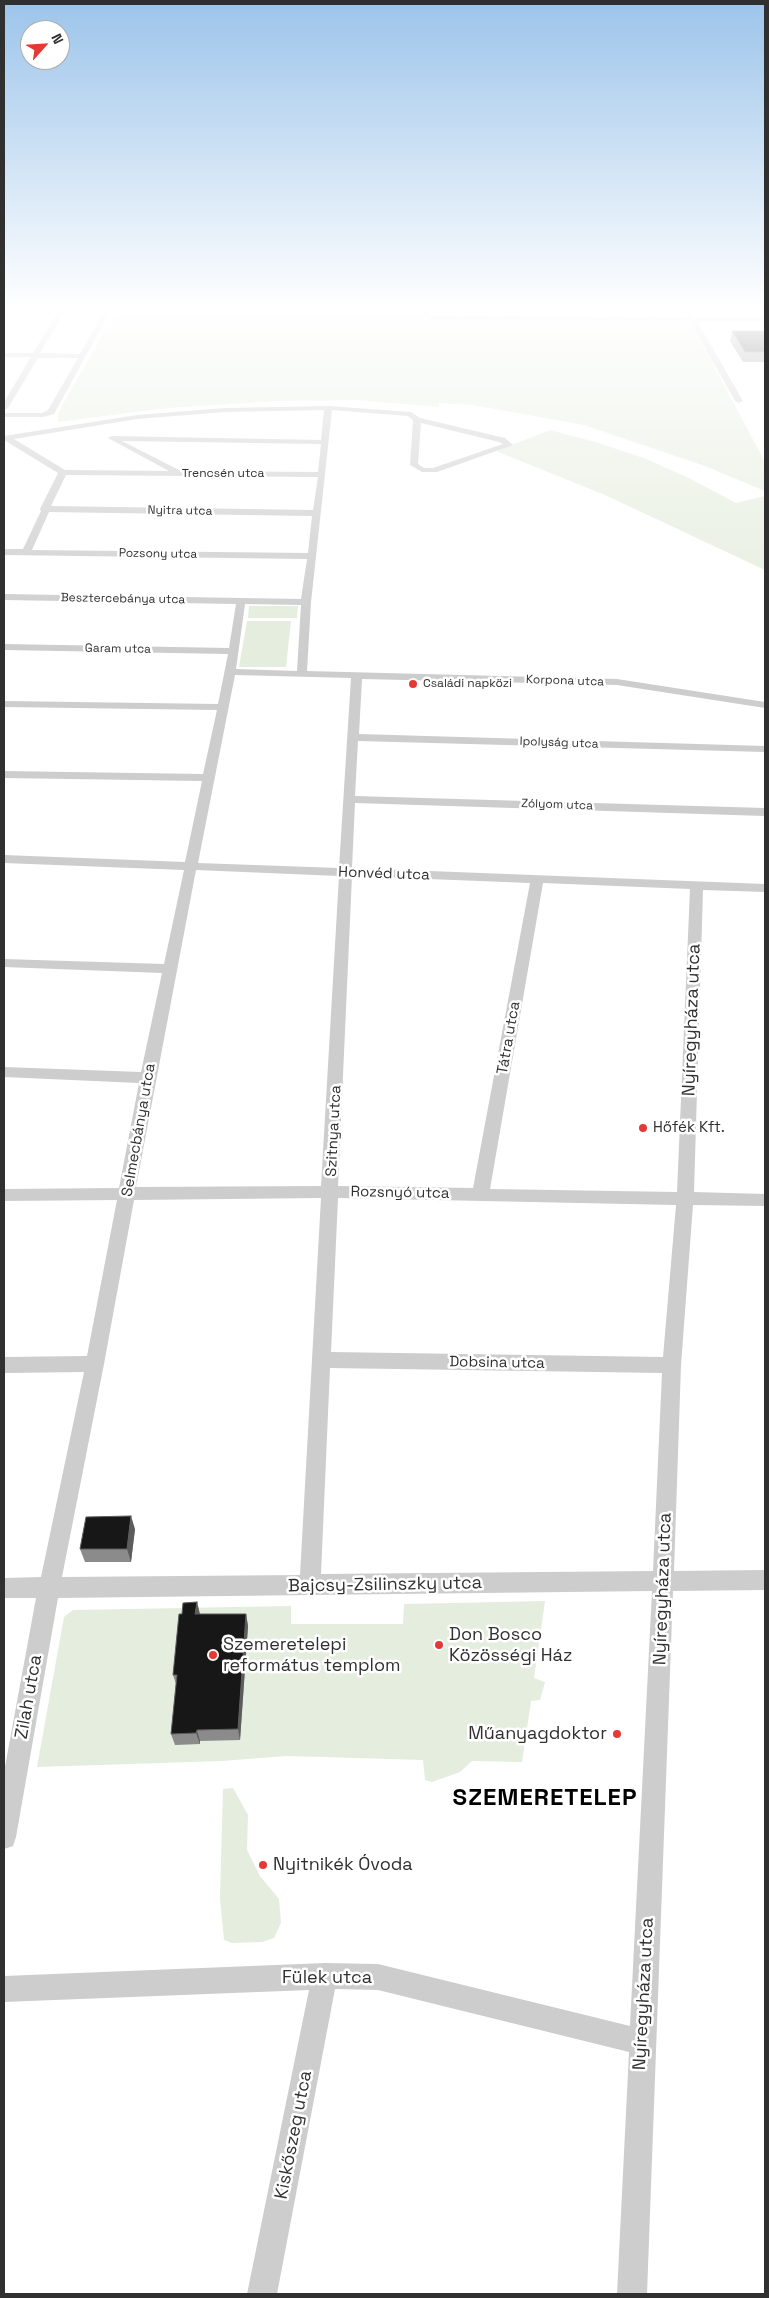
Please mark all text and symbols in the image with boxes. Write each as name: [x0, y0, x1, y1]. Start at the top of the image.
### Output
north arrow: [20, 20, 70, 70]
text: N: [47, 31, 68, 47]
street label: Trencsén utca: [182, 467, 264, 481]
street label: Nyitra utca: [147, 503, 213, 519]
street label: Pozsony utca: [119, 546, 197, 562]
street label: Besztercebánya utca: [61, 591, 185, 607]
street label: Garam utca: [85, 641, 151, 657]
street label: Korpona utca: [526, 672, 604, 690]
place label: Családi napközi: [423, 677, 512, 691]
marker: Családi napközi: [407, 678, 419, 690]
street label: Ipolyság utca: [519, 734, 599, 752]
street label: Zólyom utca: [521, 797, 593, 813]
street label: Honvéd utca: [338, 863, 430, 885]
street label: Nyíregyháza utca: [679, 943, 705, 1097]
street label: Tátra utca: [494, 1000, 524, 1076]
street label: Selmecbánya utca: [118, 1062, 160, 1198]
street label: Szitnya utca: [323, 1085, 345, 1177]
place label: Hőfék Kft.: [653, 1119, 725, 1137]
marker: Hőfék Kft.: [637, 1122, 649, 1134]
street label: Rozsnyó utca: [350, 1183, 450, 1203]
street label: Dobsina utca: [449, 1353, 545, 1373]
street label: Nyíregyháza utca: [650, 1512, 676, 1666]
street label: Bajcsy-Zsilinszky utca: [288, 1573, 482, 1597]
place label: Don Bosco Közösségi Ház: [449, 1624, 572, 1666]
place label: Szemeretelepi református templom: [223, 1634, 401, 1676]
marker: Don Bosco Közösségi Ház: [433, 1639, 445, 1651]
marker: Szemeretelepi református templom: [207, 1649, 219, 1661]
street label: Zilah utca: [11, 1653, 47, 1741]
place label: Műanyagdoktor: [468, 1723, 607, 1745]
marker: Műanyagdoktor: [611, 1728, 623, 1740]
district label: SZEMERETELEP: [451, 1784, 639, 1812]
place label: Nyitnikék Óvoda: [273, 1854, 413, 1876]
marker: Nyitnikék Óvoda: [257, 1859, 269, 1871]
street label: Nyíregyháza utca: [629, 1917, 659, 2071]
street label: Fülek utca: [282, 1967, 372, 1989]
street label: Kiskőszeg utca: [271, 2069, 317, 2201]

